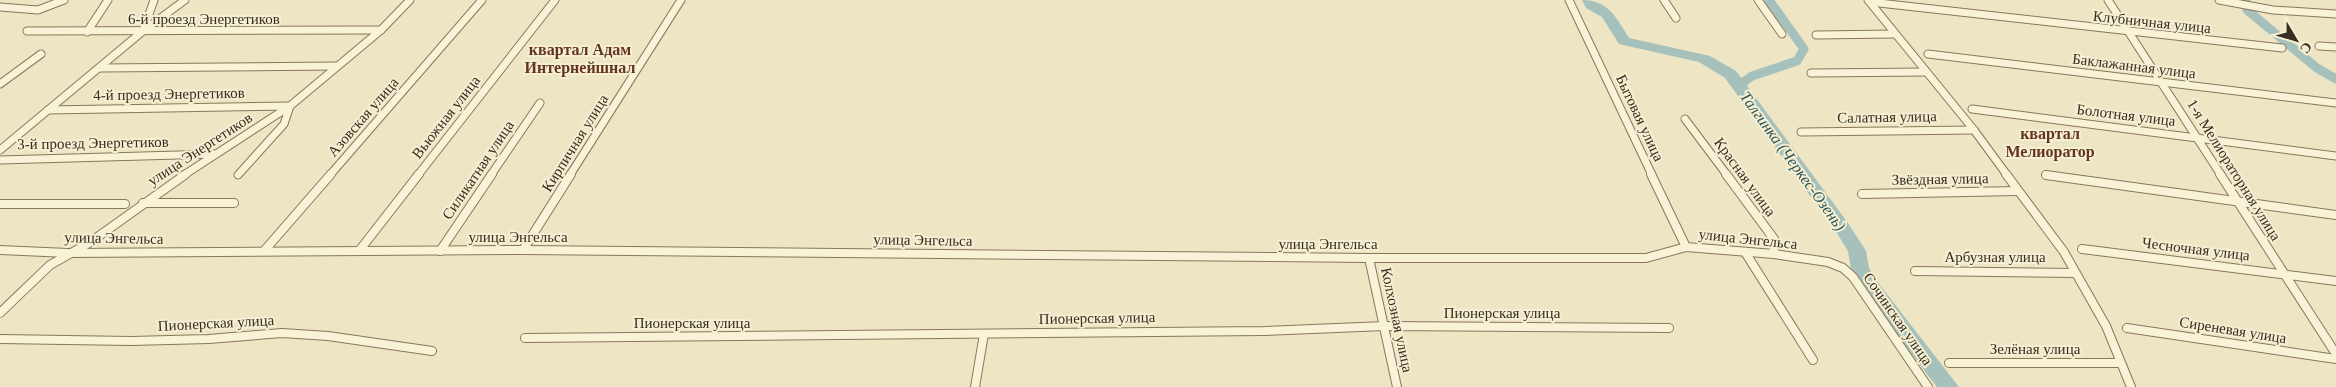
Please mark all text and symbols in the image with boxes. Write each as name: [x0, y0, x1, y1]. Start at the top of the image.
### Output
street label: Клубничная улица: [2092, 8, 2212, 36]
street label: 6-й проезд Энергетиков: [128, 11, 280, 27]
north arrow: [2271, 15, 2321, 65]
text: С: [2297, 39, 2315, 56]
district label: квартал Адам Интернейшнал: [525, 41, 635, 77]
street label: Баклажанная улица: [2071, 50, 2197, 82]
street label: Вьюжная улица: [409, 72, 483, 161]
street label: Бытовая улица: [1613, 72, 1667, 164]
street label: Азовская улица: [324, 74, 402, 160]
street label: 4-й проезд Энергетиков: [93, 85, 245, 103]
water label: Талгинка (Черкес-Озень): [1736, 88, 1849, 234]
street label: Кирпичная улица: [539, 91, 612, 195]
street label: 1-я Мелиораторная улица: [2184, 96, 2284, 244]
street label: Болотная улица: [2076, 101, 2177, 129]
street label: Салатная улица: [1837, 108, 1937, 126]
street label: улица Энергетиков: [145, 109, 255, 189]
street label: Силикатная улица: [439, 117, 517, 222]
district label: квартал Мелиоратор: [2005, 125, 2095, 161]
street label: 3-й проезд Энергетиков: [17, 134, 169, 152]
street label: Красная улица: [1711, 135, 1779, 220]
street label: Звёздная улица: [1891, 170, 1989, 188]
street label: улица Энгельса: [1698, 226, 1798, 252]
street label: улица Энгельса: [64, 229, 164, 247]
street label: улица Энгельса: [468, 229, 568, 245]
street label: улица Энгельса: [873, 231, 973, 249]
street label: Чесночная улица: [2141, 234, 2251, 264]
street label: улица Энгельса: [1278, 236, 1378, 252]
street label: Арбузная улица: [1944, 249, 2046, 265]
street label: Колхозная улица: [1378, 266, 1416, 374]
street label: Сочинская улица: [1860, 270, 1936, 368]
street label: Пионерская улица: [1444, 305, 1561, 321]
street label: Пионерская улица: [1039, 309, 1156, 327]
street label: Пионерская улица: [157, 312, 275, 334]
street label: Сиреневая улица: [2178, 314, 2288, 346]
street label: Пионерская улица: [634, 315, 751, 331]
street label: Зелёная улица: [1990, 341, 2081, 357]

